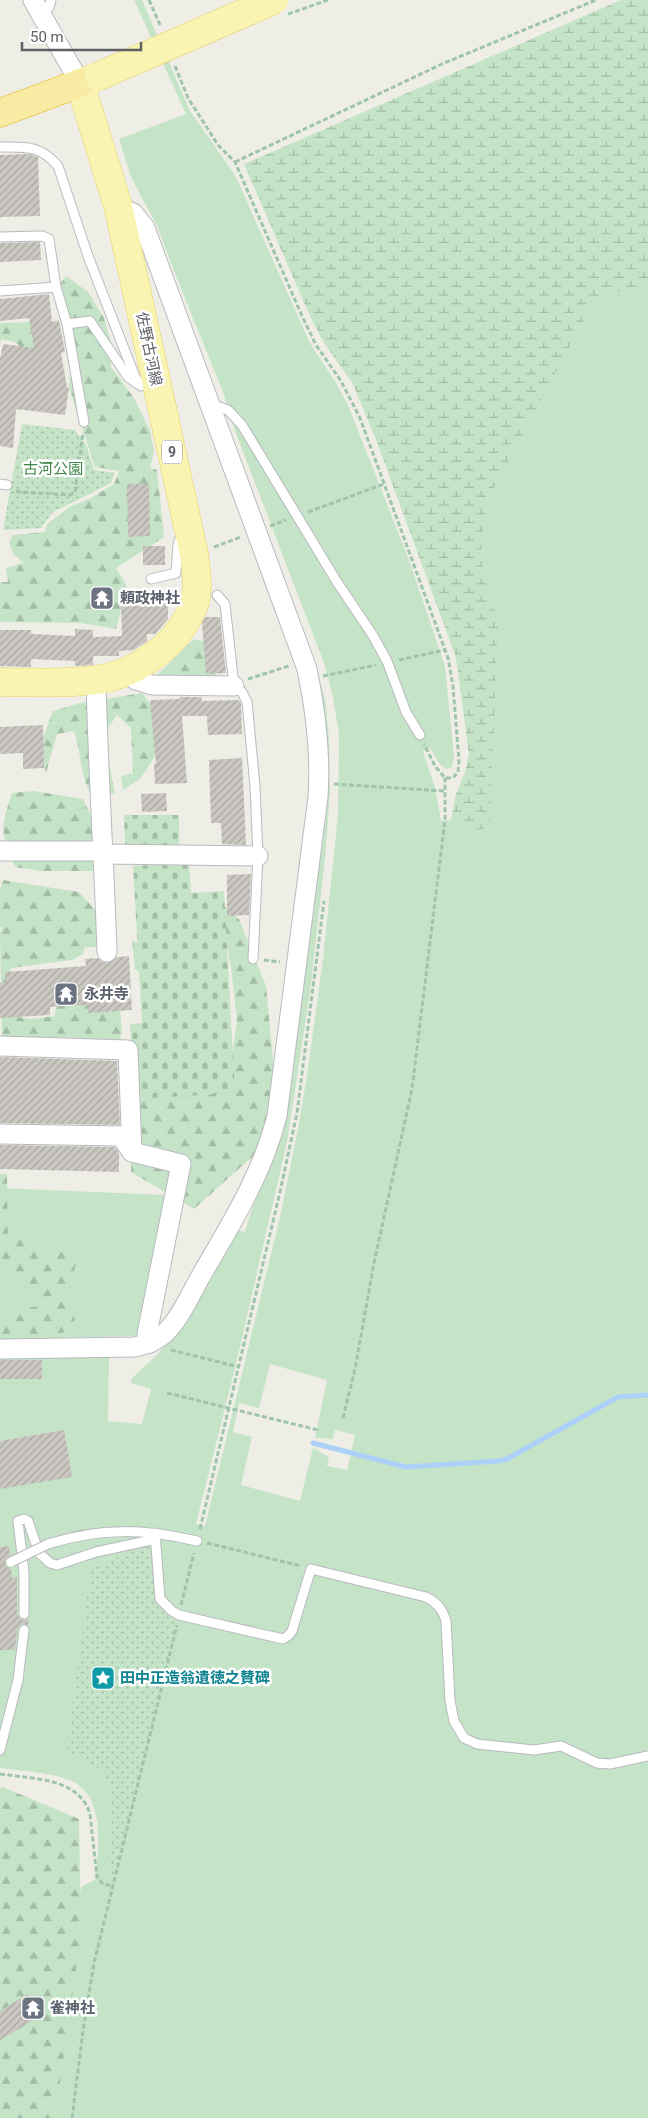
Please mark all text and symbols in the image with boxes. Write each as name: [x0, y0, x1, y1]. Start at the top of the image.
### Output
scale bar: [22, 20, 141, 52]
text: 50 m: [30, 28, 64, 46]
street label: 佐野古河線: [132, 310, 166, 388]
road number: 9: [162, 441, 182, 464]
park label: 古河公園: [23, 460, 83, 478]
temple icon: 頼政神社: [89, 585, 115, 611]
place label: 頼政神社: [120, 589, 180, 607]
temple icon: 永井寺: [53, 981, 79, 1007]
place label: 永井寺: [84, 985, 129, 1003]
place icon: 田中正造翁遺徳之賛碑: [90, 1665, 116, 1691]
place label: 田中正造翁遺徳之賛碑: [120, 1669, 270, 1687]
temple icon: 雀神社: [20, 1995, 46, 2021]
place label: 雀神社: [50, 1999, 95, 2017]

